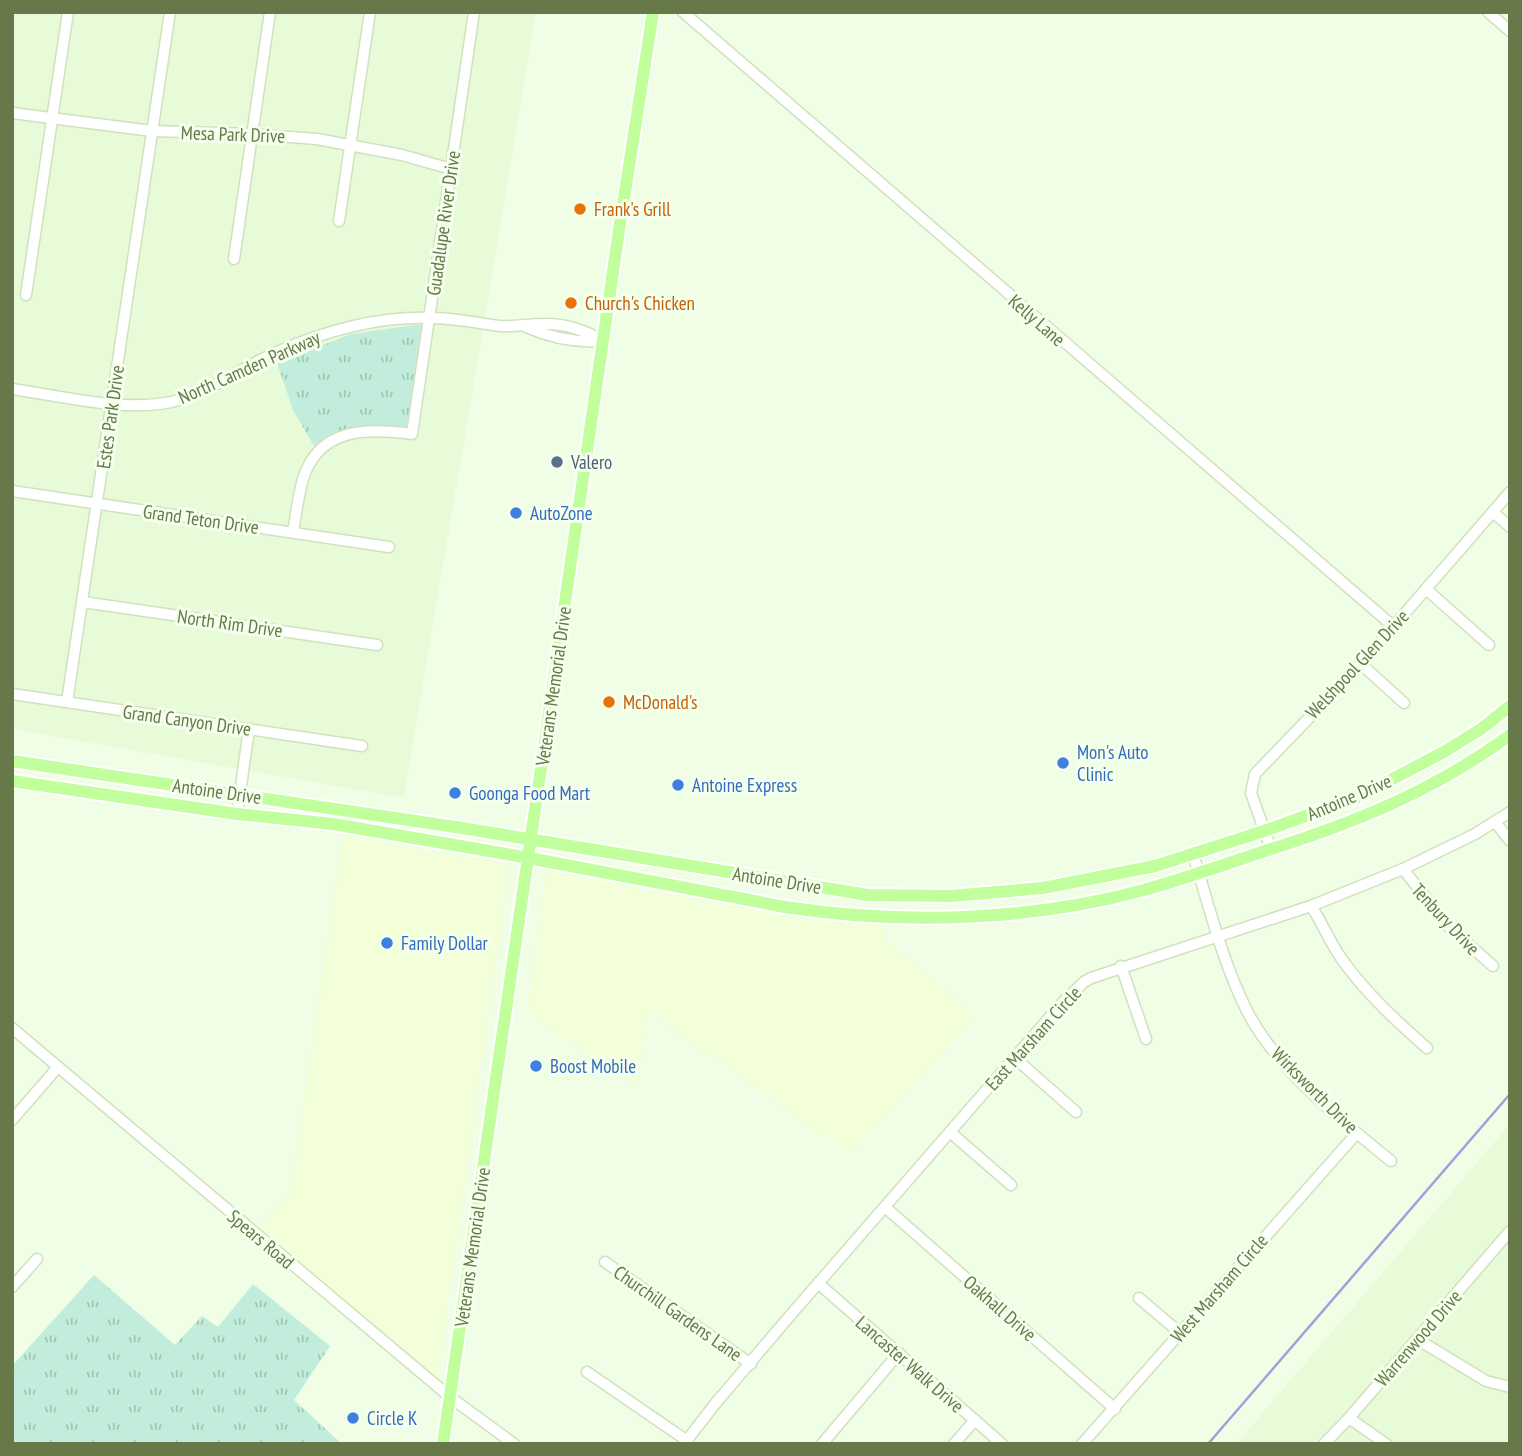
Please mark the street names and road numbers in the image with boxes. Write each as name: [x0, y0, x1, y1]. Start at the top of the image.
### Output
street label: Mesa Park Drive: [180, 120, 286, 148]
street label: Guadalupe River Drive: [421, 149, 465, 297]
street label: Kelly Lane: [1004, 289, 1070, 351]
street label: North Camden Parkway: [174, 325, 324, 409]
street label: Estes Park Drive: [91, 364, 129, 470]
street label: Grand Teton Drive: [141, 499, 261, 539]
street label: North Rim Drive: [176, 604, 284, 642]
street label: Welshpool Glen Drive: [1300, 604, 1414, 724]
street label: Veterans Memorial Drive: [530, 605, 576, 768]
street label: Grand Canyon Drive: [121, 699, 253, 741]
street label: Antoine Drive: [1303, 768, 1395, 826]
street label: Antoine Drive: [171, 773, 263, 809]
street label: Antoine Drive: [731, 861, 823, 899]
street label: Tenbury Drive: [1407, 878, 1485, 960]
street label: East Marsham Circle: [980, 981, 1086, 1095]
street label: Wirksworth Drive: [1267, 1042, 1364, 1139]
street label: Veterans Memorial Drive: [449, 1166, 495, 1329]
street label: Spears Road: [223, 1204, 299, 1274]
street label: West Marsham Circle: [1165, 1229, 1273, 1347]
street label: Churchill Gardens Lane: [609, 1260, 747, 1366]
street label: Oakhall Drive: [959, 1270, 1041, 1346]
street label: Warrenwood Drive: [1369, 1285, 1467, 1391]
street label: Lancaster Walk Drive: [851, 1310, 969, 1418]

